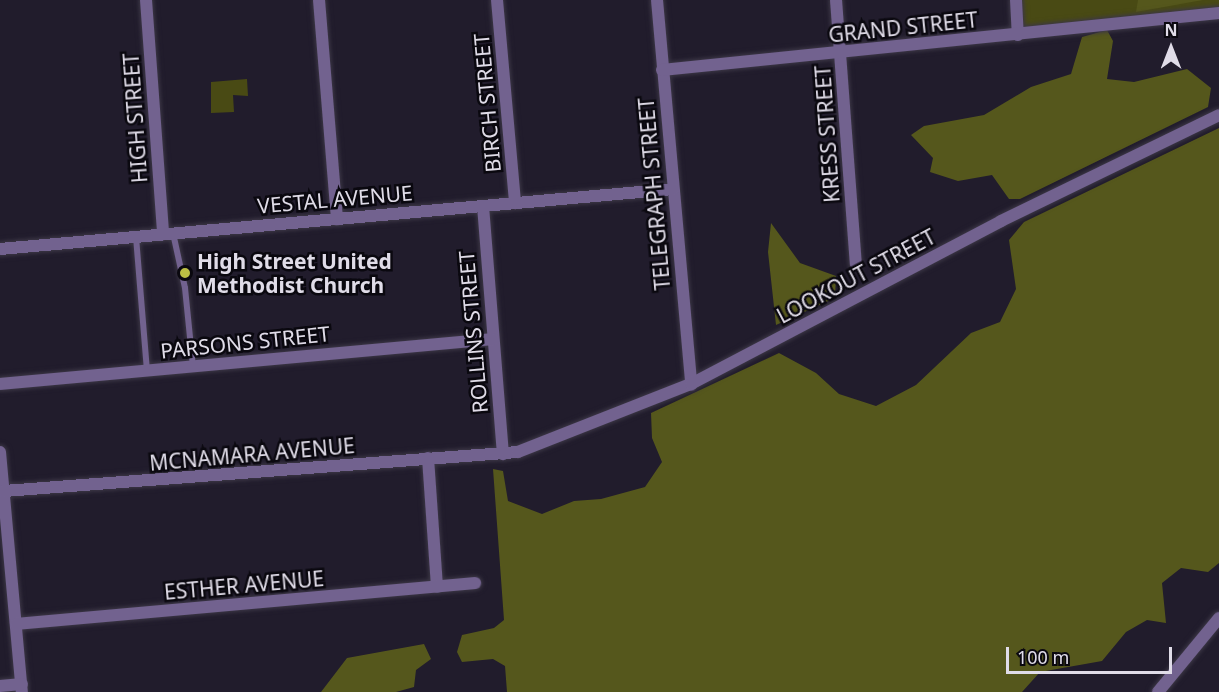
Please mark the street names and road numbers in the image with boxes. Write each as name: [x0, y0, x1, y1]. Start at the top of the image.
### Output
street label: GRAND STREET: [827, 7, 979, 47]
street label: BIRCH STREET: [468, 32, 506, 174]
street label: HIGH STREET: [118, 52, 152, 184]
street label: KRESS STREET: [810, 65, 844, 203]
street label: TELEGRAPH STREET: [633, 97, 675, 291]
street label: VESTAL AVENUE: [256, 180, 414, 218]
street label: LOOKOUT STREET: [772, 224, 940, 328]
street label: ROLLINS STREET: [453, 250, 493, 414]
street label: PARSONS STREET: [159, 321, 331, 363]
street label: MCNAMARA AVENUE: [148, 432, 356, 476]
street label: ESTHER AVENUE: [163, 565, 325, 605]

